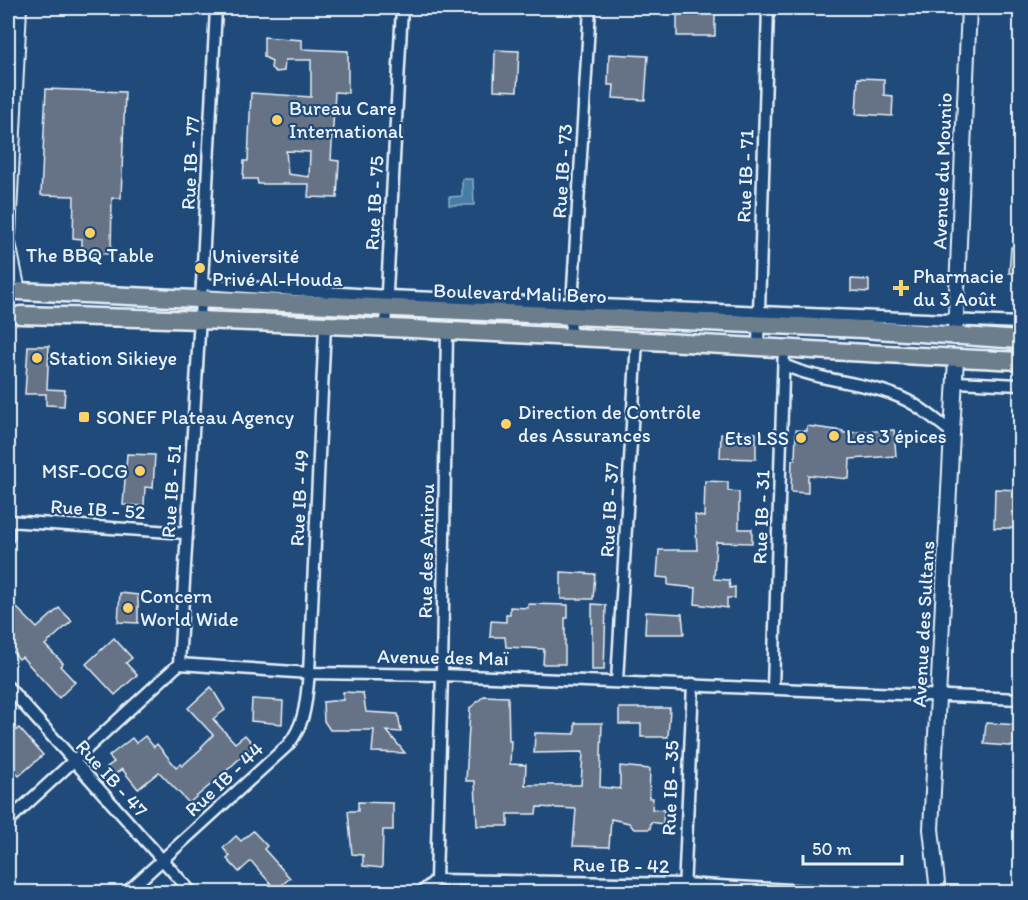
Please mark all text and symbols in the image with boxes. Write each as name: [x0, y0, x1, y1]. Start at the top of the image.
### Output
street label: Avenue du Mounio: [927, 92, 957, 250]
place label: Bureau Care International: [289, 96, 404, 143]
marker: Bureau Care International: [270, 113, 284, 127]
street label: Rue IB - 77: [176, 115, 204, 211]
street label: Rue IB - 73: [547, 123, 577, 219]
street label: Rue IB - 71: [731, 129, 759, 223]
street label: Rue IB - 75: [360, 155, 388, 251]
marker: The BBQ Table: [83, 226, 97, 240]
place label: The BBQ Table: [26, 243, 154, 267]
place label: Université Privé Al-Houda: [212, 244, 343, 291]
marker: Université Privé Al-Houda: [193, 261, 207, 275]
place label: Pharmacie du 3 Août: [913, 264, 1004, 311]
street label: Boulevard Mali Bero: [433, 278, 607, 308]
marker: Pharmacie du 3 Août: [894, 281, 908, 295]
place label: Station Sikieye: [49, 346, 177, 370]
marker: Station Sikieye: [30, 351, 44, 365]
place label: Direction de Contrôle des Assurances: [518, 400, 701, 447]
place label: SONEF Plateau Agency: [96, 405, 294, 429]
marker: SONEF Plateau Agency: [77, 410, 91, 424]
marker: Direction de Contrôle des Assurances: [499, 417, 513, 431]
place label: Les 3 épices: [846, 424, 947, 448]
place label: Ets LSS: [724, 426, 789, 450]
marker: Les 3 épices: [827, 429, 841, 443]
marker: Ets LSS: [794, 431, 808, 445]
street label: Rue IB - 51: [156, 443, 186, 539]
street label: Rue IB - 49: [284, 449, 314, 547]
place label: MSF-OCG: [42, 459, 128, 483]
street label: Rue IB - 37: [595, 462, 623, 558]
marker: MSF-OCG: [133, 464, 147, 478]
street label: Rue IB - 31: [747, 469, 775, 565]
street label: Rue des Amirou: [413, 483, 439, 619]
street label: Rue IB - 52: [50, 494, 147, 524]
street label: Avenue des Sultans: [907, 540, 939, 708]
place label: Concern World Wide: [140, 584, 239, 631]
marker: Concern World Wide: [121, 601, 135, 615]
street label: Avenue des Maï: [377, 644, 510, 670]
street label: Rue IB - 47: [71, 734, 153, 822]
street label: Rue IB - 44: [180, 737, 268, 821]
street label: Rue IB - 35: [656, 740, 684, 836]
scale bar: [803, 828, 902, 866]
text: 50 m: [812, 838, 852, 860]
street label: Rue IB - 42: [572, 852, 670, 878]

